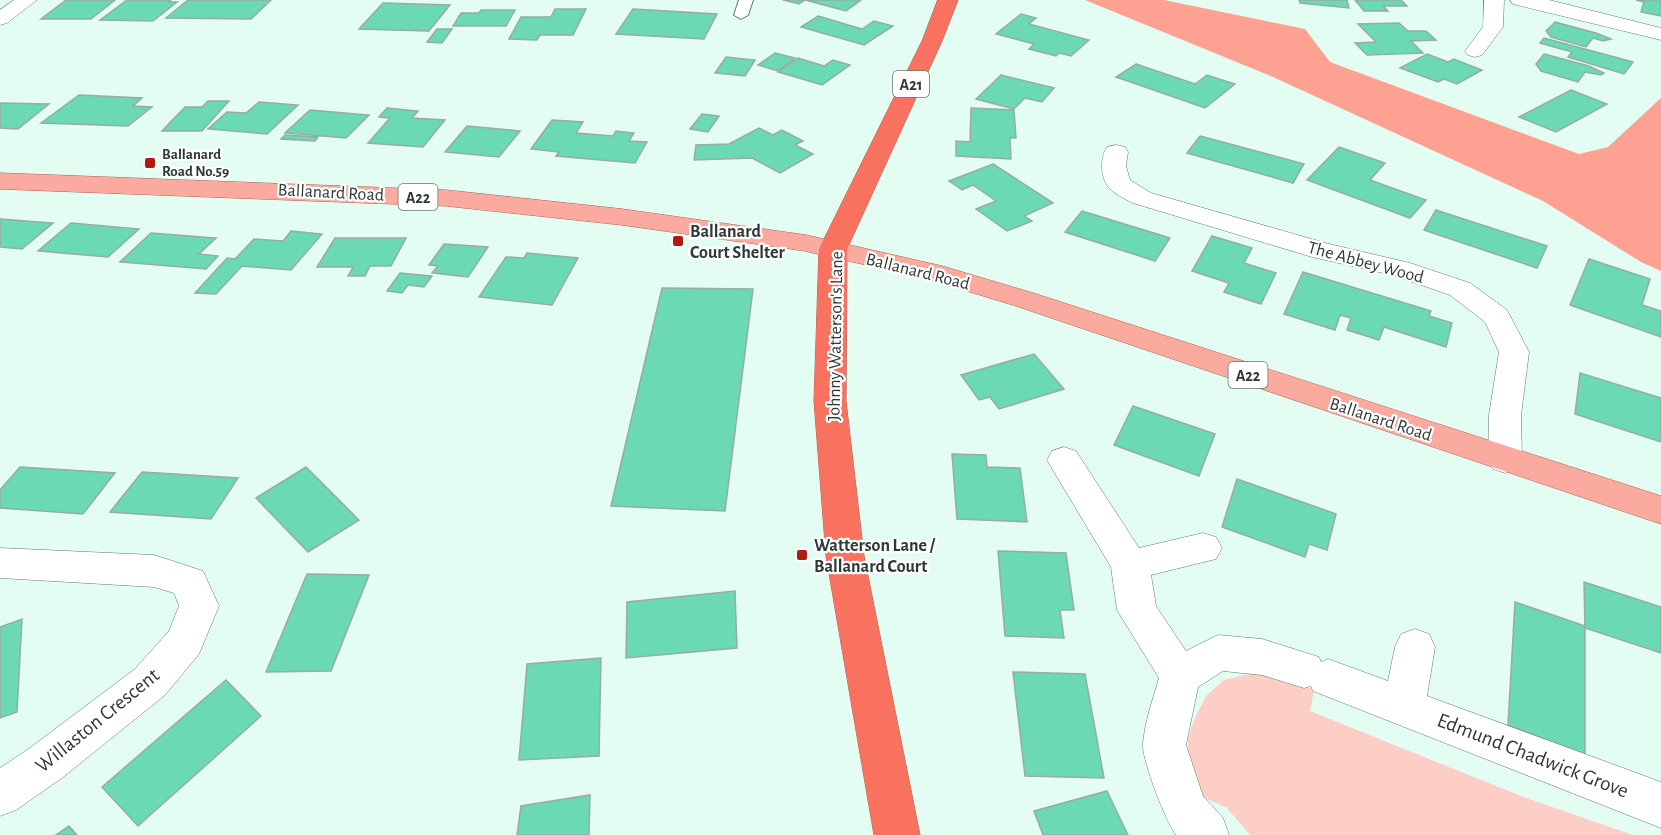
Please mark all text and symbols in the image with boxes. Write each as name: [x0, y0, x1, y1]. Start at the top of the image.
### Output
road number: A21: [893, 71, 929, 97]
place label: Ballanard Road No.59: [162, 147, 229, 179]
marker: Ballanard Road No.59: [143, 156, 157, 170]
street label: Ballanard Road: [277, 181, 385, 205]
road number: A22: [398, 184, 438, 210]
place label: Ballanard Court Shelter: [690, 223, 785, 262]
marker: Ballanard Court Shelter: [671, 234, 685, 248]
street label: The Abbey Wood: [1306, 239, 1426, 287]
street label: Ballanard Road: [864, 250, 972, 294]
street label: Johnny Watterson's Lane: [826, 251, 846, 421]
road number: A22: [1228, 362, 1268, 388]
street label: Ballanard Road: [1327, 395, 1434, 445]
place label: Watterson Lane / Ballanard Court: [814, 537, 936, 576]
marker: Watterson Lane / Ballanard Court: [795, 548, 809, 562]
street label: Willaston Crescent: [31, 664, 163, 777]
street label: Edmund Chadwick Grove: [1434, 709, 1631, 802]

